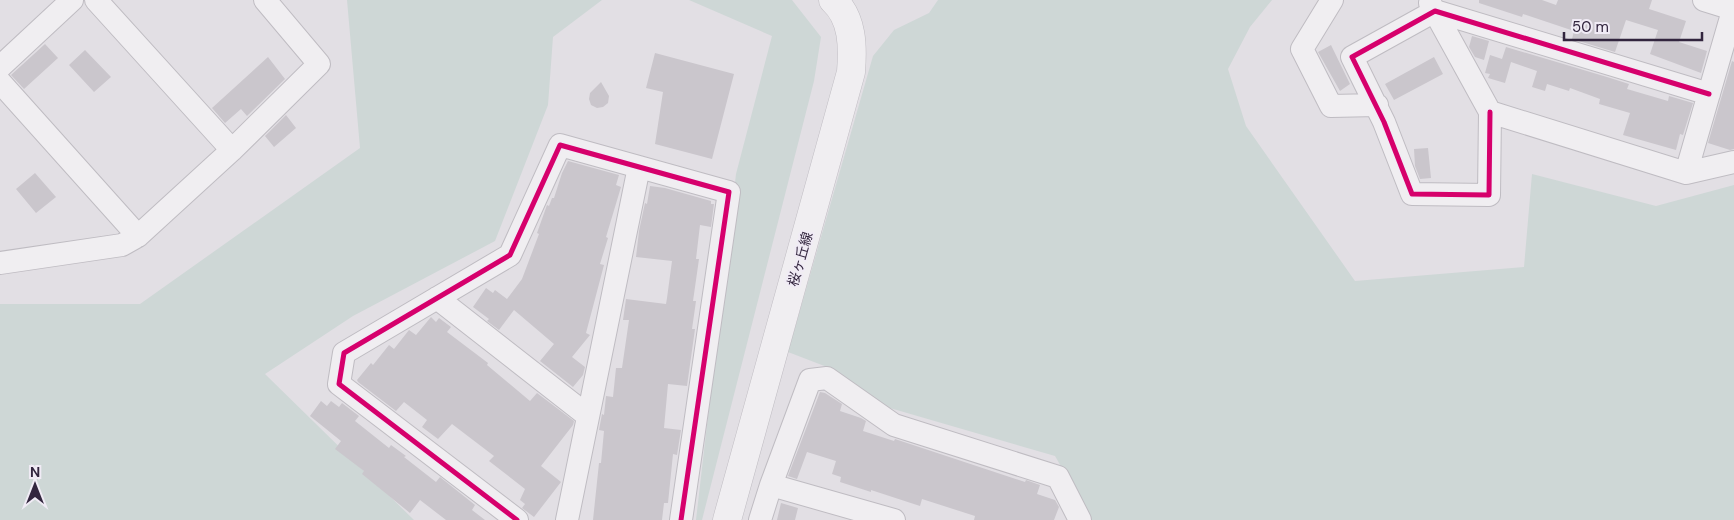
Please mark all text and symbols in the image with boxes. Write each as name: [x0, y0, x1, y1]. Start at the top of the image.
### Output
scale bar: [1564, 10, 1702, 42]
text: 50 m: [1572, 17, 1609, 37]
street label: 桜ヶ丘線: [784, 230, 816, 288]
north arrow: [10, 460, 60, 510]
text: N: [30, 463, 40, 481]

